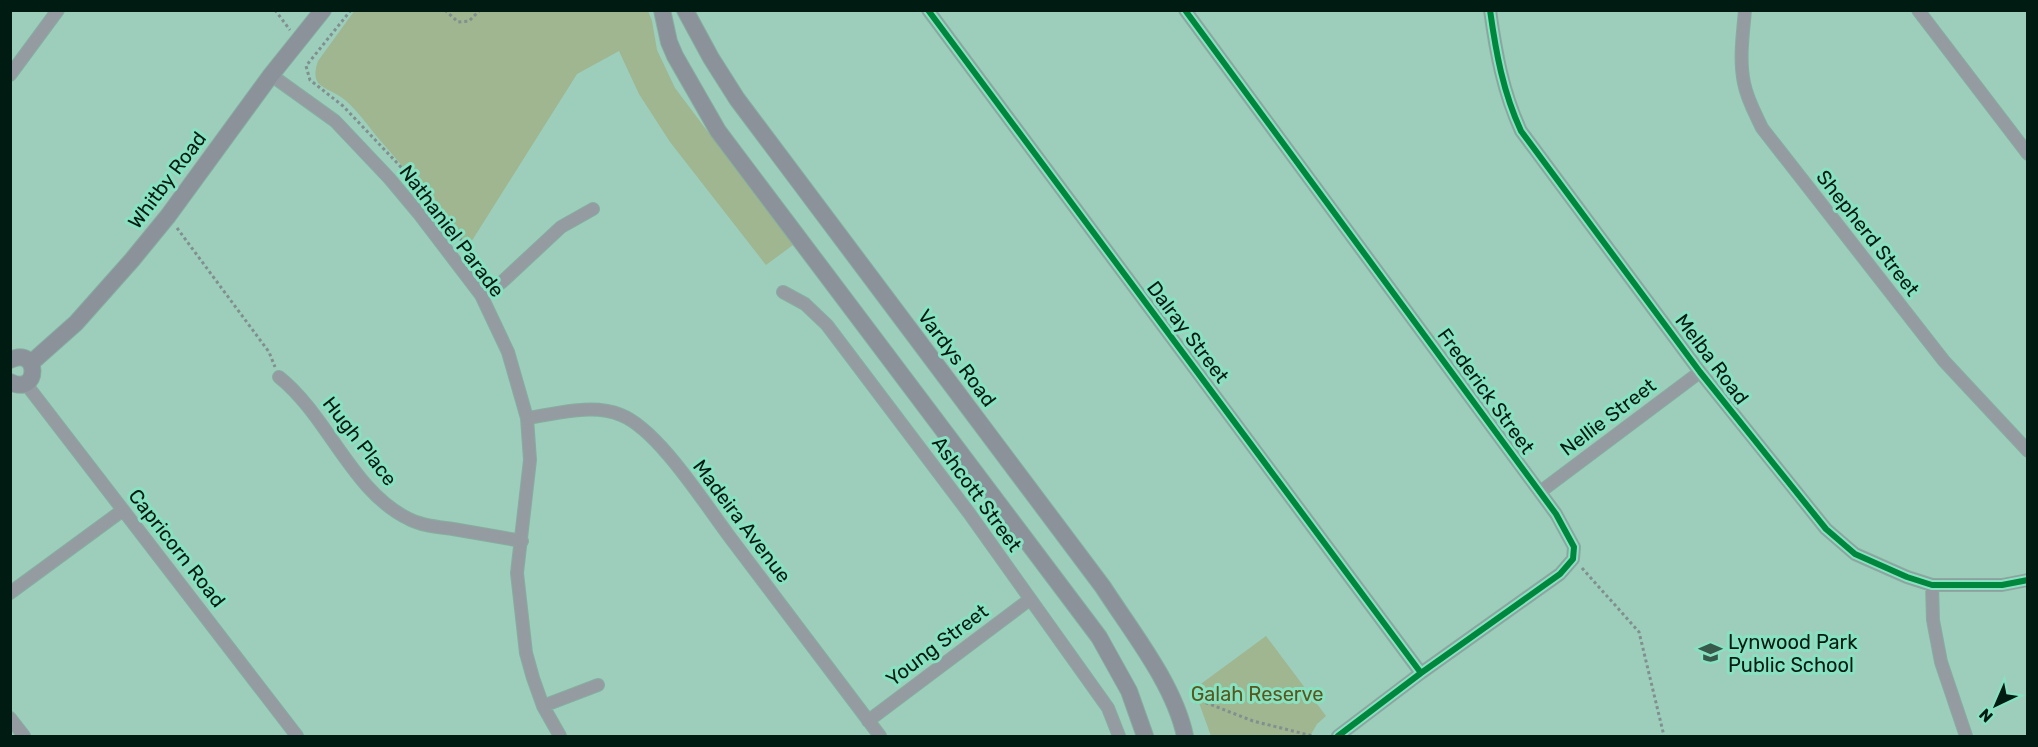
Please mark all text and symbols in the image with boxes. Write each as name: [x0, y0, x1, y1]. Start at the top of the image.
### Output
street label: Whitby Road: [123, 127, 211, 233]
street label: Nathaniel Parade: [395, 160, 509, 302]
street label: Shepherd Street: [1811, 165, 1925, 301]
street label: Dalray Street: [1142, 276, 1234, 388]
street label: Vardys Road: [913, 305, 1001, 411]
street label: Melba Road: [1670, 309, 1754, 409]
street label: Frederick Street: [1432, 323, 1540, 459]
street label: Nellie Street: [1555, 373, 1661, 461]
street label: Hugh Place: [318, 392, 402, 490]
street label: Ashcott Street: [927, 432, 1027, 556]
street label: Madeira Avenue: [688, 455, 796, 587]
street label: Capricorn Road: [123, 484, 231, 612]
street label: Young Street: [881, 599, 993, 691]
place label: Lynwood Park Public School: [1728, 630, 1858, 677]
school or university icon: Lynwood Park Public School: [1697, 640, 1723, 666]
north arrow: [1966, 675, 2026, 735]
park label: Galah Reserve: [1191, 682, 1323, 706]
text: N: [1975, 705, 1997, 726]

